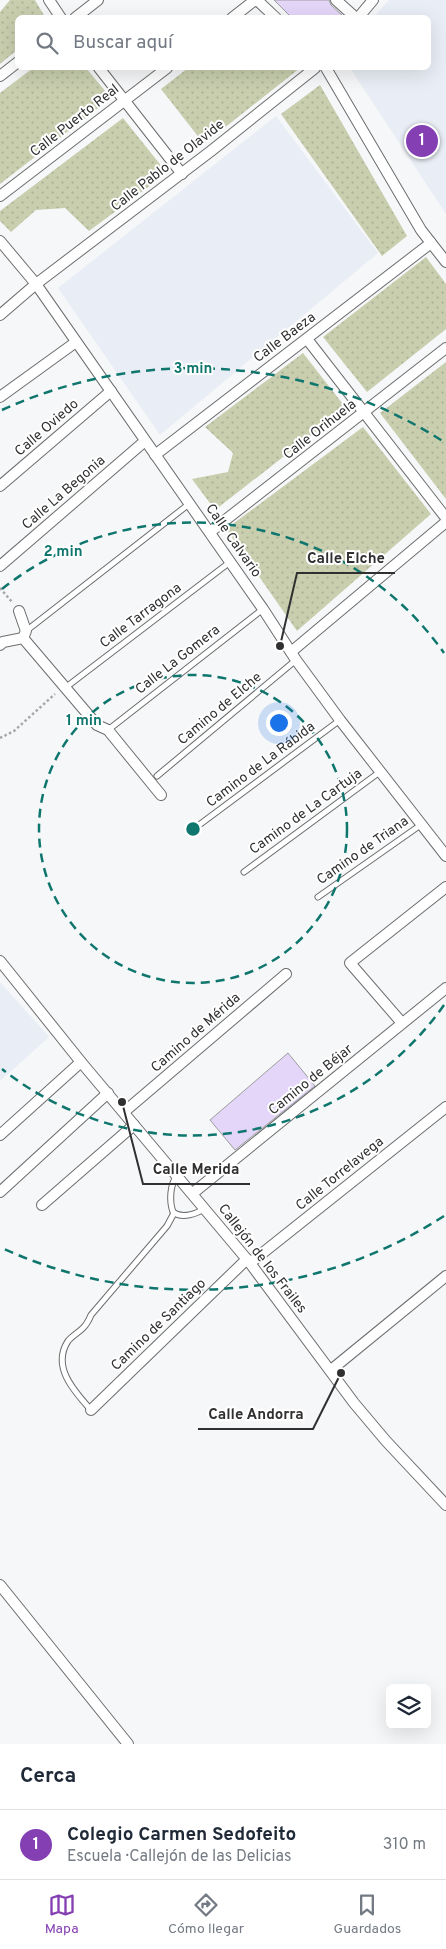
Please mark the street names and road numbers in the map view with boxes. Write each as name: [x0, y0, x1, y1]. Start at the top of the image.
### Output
street label: Calle Puerto Real: [27, 81, 123, 161]
street label: Calle Pablo de Olavide: [108, 116, 228, 216]
street label: Calle Baeza: [251, 309, 319, 367]
street label: Calle Oviedo: [12, 396, 82, 460]
street label: Calle Orihuela: [280, 396, 360, 464]
street label: Calle La Begonia: [19, 452, 109, 534]
street label: Calle Calvario: [201, 501, 265, 581]
street label: Calle Tarragona: [97, 580, 185, 652]
street label: Calle La Gomera: [132, 622, 224, 698]
street label: Camino de Elche: [174, 669, 266, 749]
street label: Camino de La Rábida: [203, 719, 319, 811]
street label: Camino de La Cartuja: [246, 765, 366, 859]
street label: Camino de Triana: [314, 813, 412, 889]
street label: Camino de Mérida: [148, 990, 244, 1076]
street label: Camino de Béjar: [266, 1041, 357, 1119]
street label: Calle Torrelavega: [293, 1133, 387, 1215]
street label: Callejón de los Frailes: [214, 1201, 310, 1317]
street label: Camino de Santiago: [108, 1275, 210, 1375]

